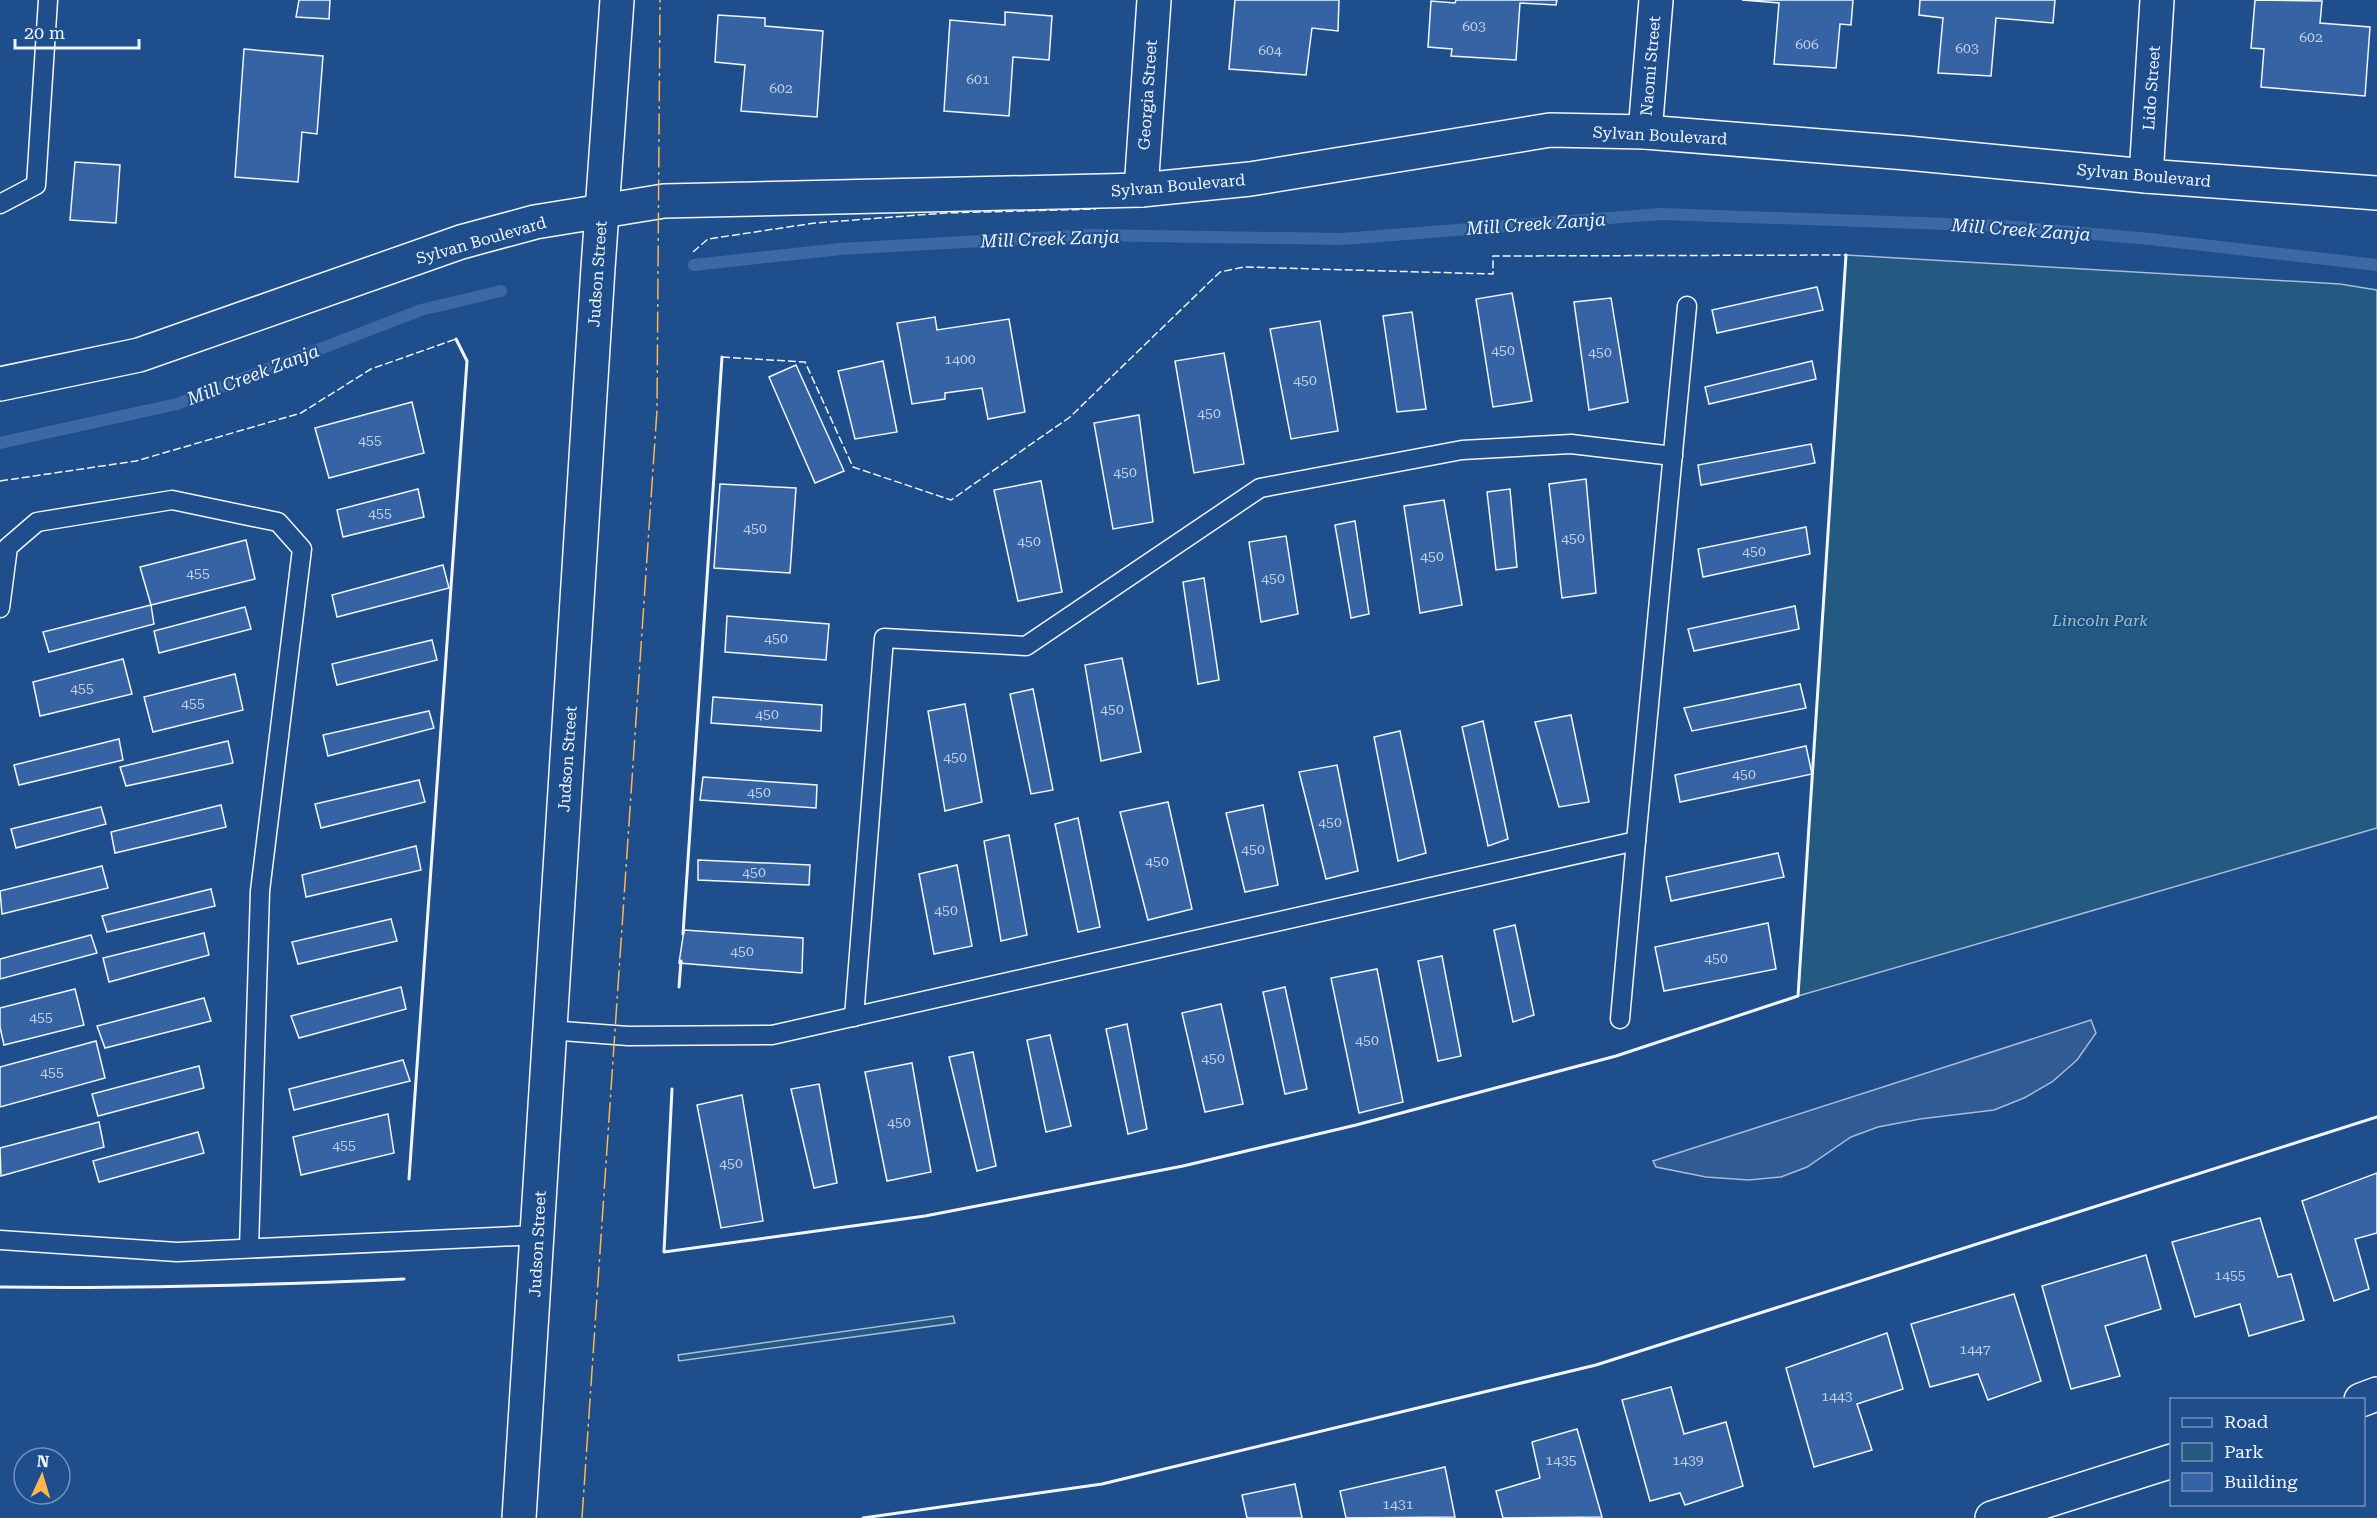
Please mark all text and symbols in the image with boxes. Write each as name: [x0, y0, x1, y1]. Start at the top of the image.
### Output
scale bar: [15, 12, 140, 50]
street label: Naomi Street: [1637, 15, 1664, 117]
house number: 603: [1462, 18, 1486, 34]
text: 20 m: [24, 22, 65, 43]
house number: 602: [2299, 29, 2323, 45]
house number: 606: [1795, 36, 1819, 52]
street label: Georgia Street: [1134, 39, 1161, 151]
house number: 603: [1955, 40, 1979, 56]
house number: 604: [1258, 42, 1282, 58]
street label: Lido Street: [2139, 45, 2164, 131]
house number: 601: [966, 71, 990, 87]
house number: 602: [769, 80, 793, 96]
street label: Sylvan Boulevard: [1592, 122, 1728, 149]
street label: Sylvan Boulevard: [2076, 160, 2212, 191]
street label: Sylvan Boulevard: [1110, 170, 1246, 201]
water label: Mill Creek Zanja: [1465, 208, 1606, 239]
street label: Sylvan Boulevard: [414, 213, 548, 268]
water label: Mill Creek Zanja: [1950, 214, 2091, 245]
street label: Judson Street: [584, 220, 611, 328]
water label: Mill Creek Zanja: [979, 226, 1120, 251]
water label: Mill Creek Zanja: [183, 340, 322, 410]
house number: 450: [1491, 342, 1515, 358]
house number: 450: [1588, 344, 1612, 360]
house number: 1400: [944, 351, 976, 367]
house number: 450: [1293, 372, 1317, 388]
house number: 450: [1197, 405, 1221, 421]
house number: 455: [358, 432, 382, 448]
house number: 450: [1113, 464, 1137, 480]
house number: 455: [368, 505, 392, 521]
house number: 450: [743, 520, 767, 536]
house number: 450: [1561, 530, 1585, 546]
house number: 450: [1017, 533, 1041, 549]
house number: 450: [1742, 543, 1766, 559]
house number: 450: [1420, 548, 1444, 564]
house number: 455: [186, 565, 210, 581]
house number: 450: [1261, 570, 1285, 586]
park label: Lincoln Park: [2051, 611, 2148, 630]
house number: 450: [764, 630, 788, 646]
house number: 455: [70, 680, 94, 696]
house number: 455: [181, 695, 205, 711]
house number: 450: [1100, 701, 1124, 717]
street label: Judson Street: [554, 705, 581, 813]
house number: 450: [755, 706, 779, 722]
house number: 450: [943, 749, 967, 765]
house number: 450: [1732, 766, 1756, 782]
house number: 450: [747, 784, 771, 800]
house number: 450: [1318, 814, 1342, 830]
house number: 450: [1241, 841, 1265, 857]
house number: 450: [1145, 853, 1169, 869]
house number: 450: [742, 864, 766, 880]
house number: 450: [934, 902, 958, 918]
house number: 450: [730, 943, 754, 959]
house number: 450: [1704, 950, 1728, 966]
house number: 455: [29, 1009, 53, 1025]
house number: 450: [1355, 1032, 1379, 1048]
house number: 450: [1201, 1050, 1225, 1066]
house number: 455: [40, 1064, 64, 1080]
house number: 450: [887, 1114, 911, 1130]
house number: 455: [332, 1137, 356, 1153]
house number: 450: [719, 1155, 743, 1171]
street label: Judson Street: [525, 1190, 550, 1298]
house number: 1455: [2214, 1267, 2246, 1283]
house number: 1447: [1959, 1341, 1991, 1357]
house number: 1443: [1821, 1388, 1853, 1404]
legend: [2170, 1398, 2365, 1506]
text: Road: [2224, 1411, 2269, 1432]
text: Park: [2224, 1441, 2264, 1462]
north arrow: [12, 1446, 72, 1506]
text: N: [36, 1452, 50, 1471]
house number: 1435: [1545, 1452, 1577, 1468]
house number: 1439: [1672, 1452, 1704, 1468]
text: Building: [2224, 1471, 2298, 1492]
house number: 1431: [1382, 1496, 1414, 1512]

